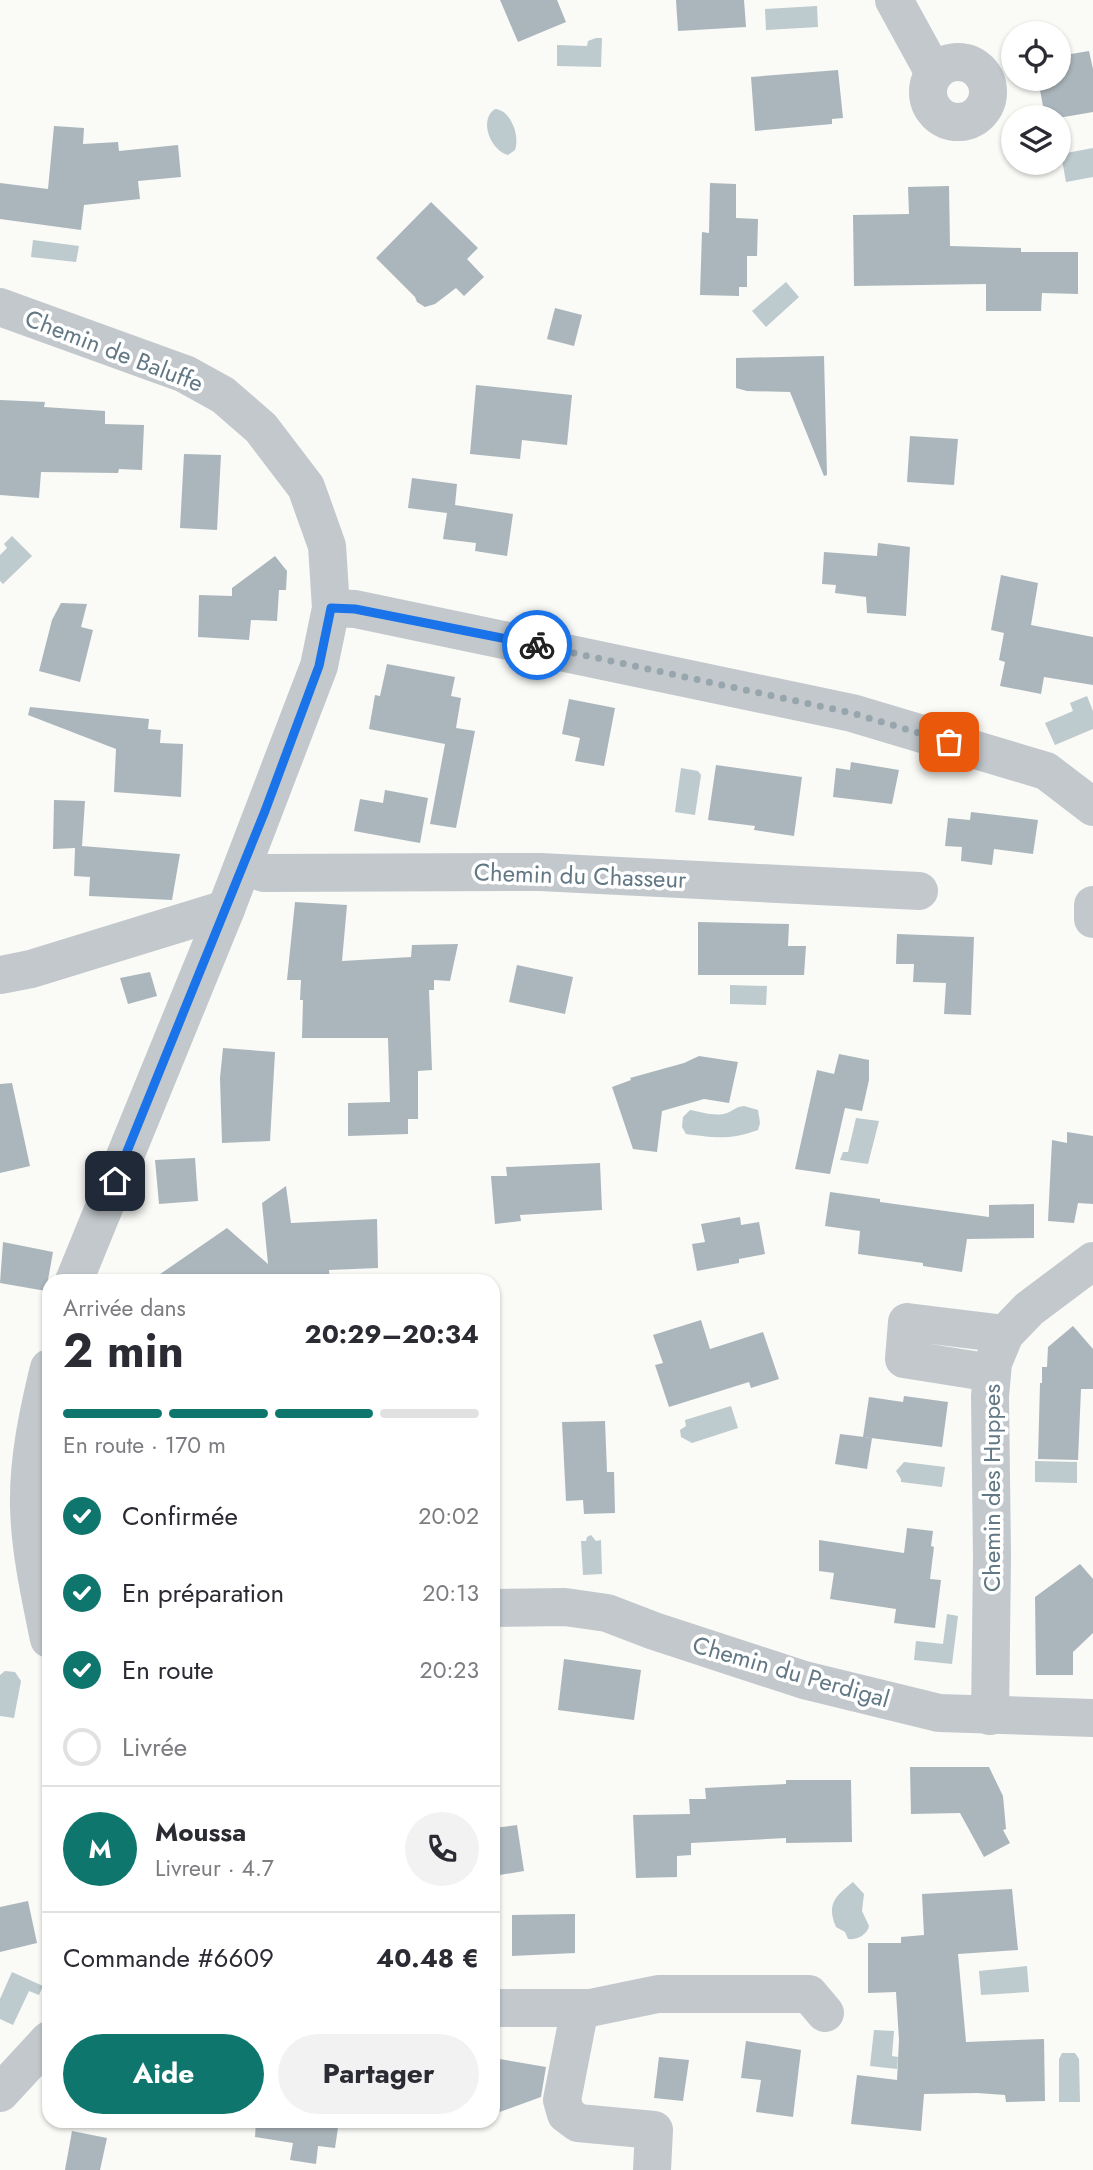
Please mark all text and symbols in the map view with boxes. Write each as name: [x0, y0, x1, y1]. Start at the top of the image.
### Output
map controls: [1001, 21, 1071, 175]
button: locate: [1001, 21, 1071, 91]
button: layers: [1001, 105, 1071, 175]
street label: Chemin de Baluffe: [20, 300, 208, 401]
courier: [502, 610, 572, 680]
icon: bike: [518, 626, 556, 664]
pin: [919, 712, 979, 772]
icon: bag: [930, 723, 968, 761]
street label: Chemin du Chasseur: [473, 854, 688, 897]
pin: [85, 1151, 145, 1211]
icon: home: [96, 1162, 134, 1200]
text: Arrivée dans: [63, 1291, 186, 1325]
text: 20:29–20:34: [305, 1315, 479, 1353]
text: 2 min: [63, 1318, 184, 1384]
street label: Chemin des Huppes: [974, 1384, 1009, 1592]
text: En route · 170 m: [63, 1428, 226, 1462]
icon: check: [63, 1497, 101, 1535]
text: Confirmée: [122, 1497, 238, 1535]
text: 20:02: [418, 1499, 479, 1533]
icon: check: [63, 1574, 101, 1612]
text: En préparation: [122, 1574, 284, 1612]
text: 20:13: [422, 1576, 479, 1610]
street label: Chemin du Perdigal: [689, 1627, 894, 1716]
icon: check: [63, 1651, 101, 1689]
text: En route: [122, 1651, 214, 1689]
text: 20:23: [420, 1653, 479, 1687]
text: Livrée: [122, 1728, 187, 1766]
button: phone: [405, 1812, 479, 1886]
text: Moussa: [155, 1813, 246, 1851]
text: M: [88, 1830, 112, 1868]
text: Livreur · 4.7: [155, 1851, 274, 1885]
text: Commande #6609: [63, 1939, 274, 1977]
text: 40.48 €: [376, 1939, 479, 1977]
button: Aide: [63, 2034, 264, 2114]
button: Partager: [278, 2034, 479, 2114]

